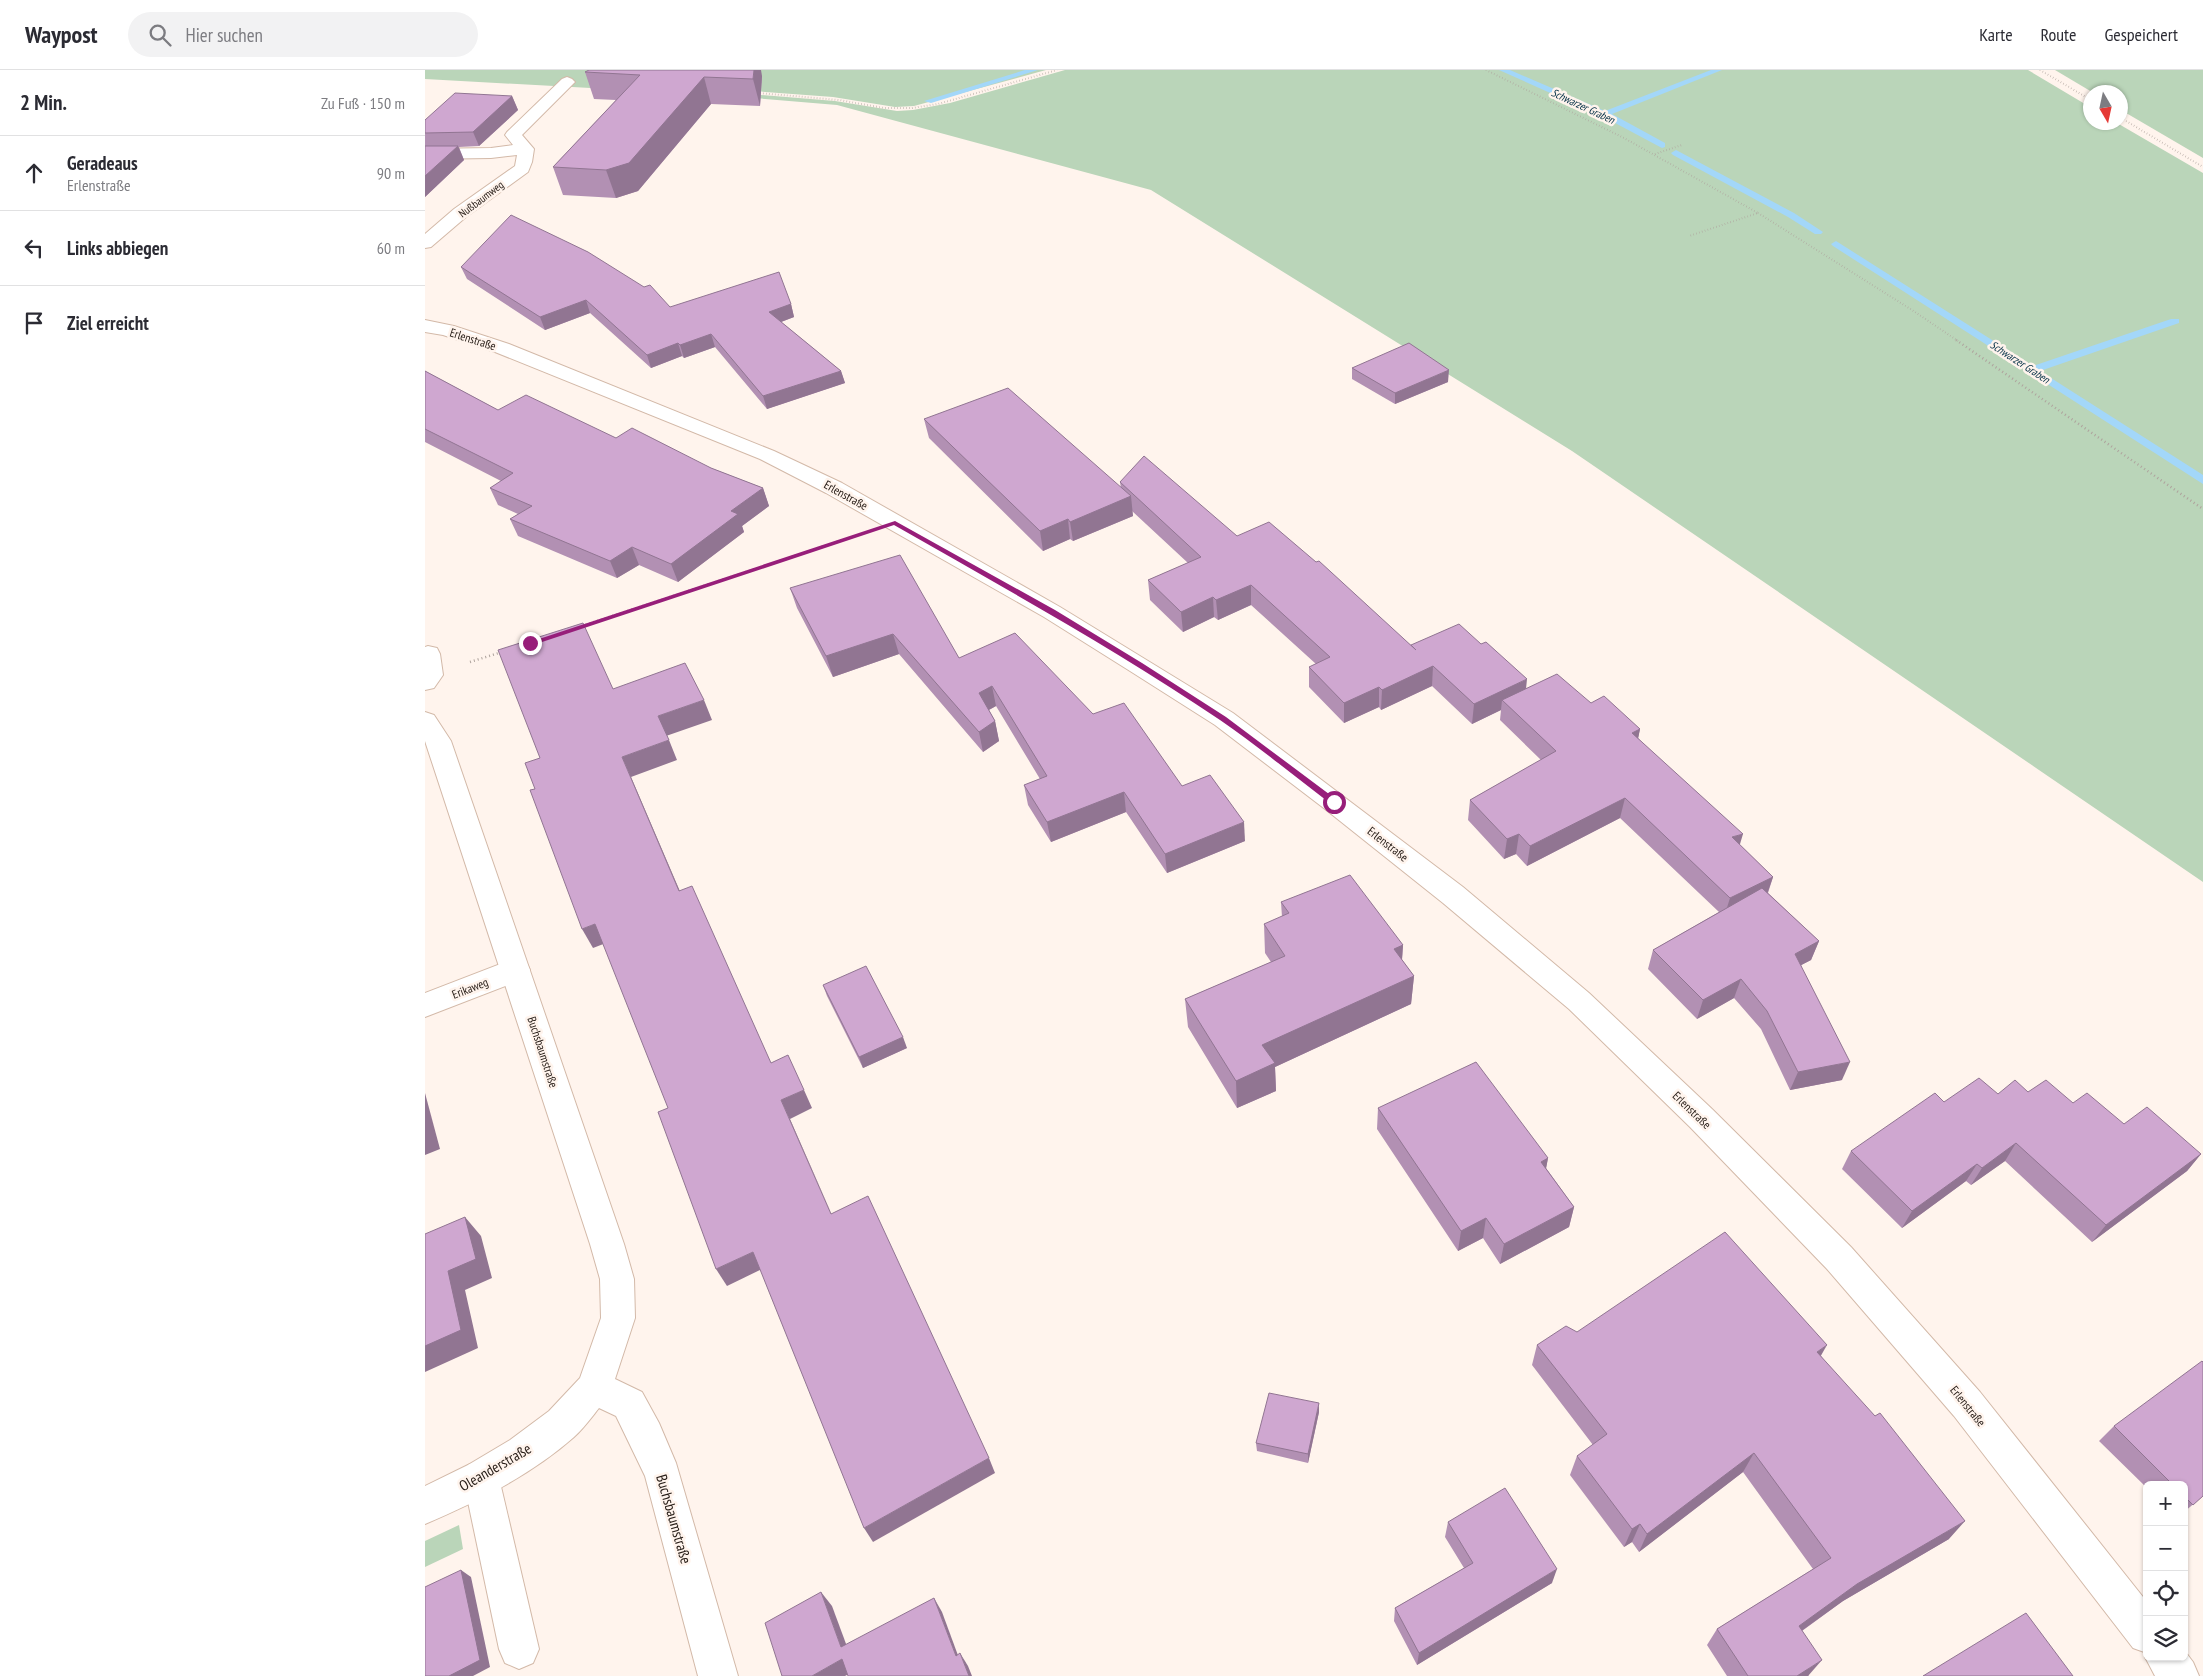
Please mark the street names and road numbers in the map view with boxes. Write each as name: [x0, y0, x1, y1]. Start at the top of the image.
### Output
street label: Nußbaumweg: [456, 177, 506, 220]
street label: Erlenstraße: [448, 324, 498, 354]
street label: Erlenstraße: [821, 477, 871, 513]
street label: Erlenstraße: [1365, 823, 1411, 865]
street label: Erikaweg: [450, 974, 490, 1002]
street label: Buchsbaumstraße: [524, 1015, 562, 1089]
street label: Erlenstraße: [1670, 1088, 1714, 1132]
street label: Erlenstraße: [1947, 1383, 1989, 1429]
street label: Oleanderstraße: [456, 1439, 534, 1495]
street label: Buchsbaumstraße: [652, 1472, 696, 1566]

